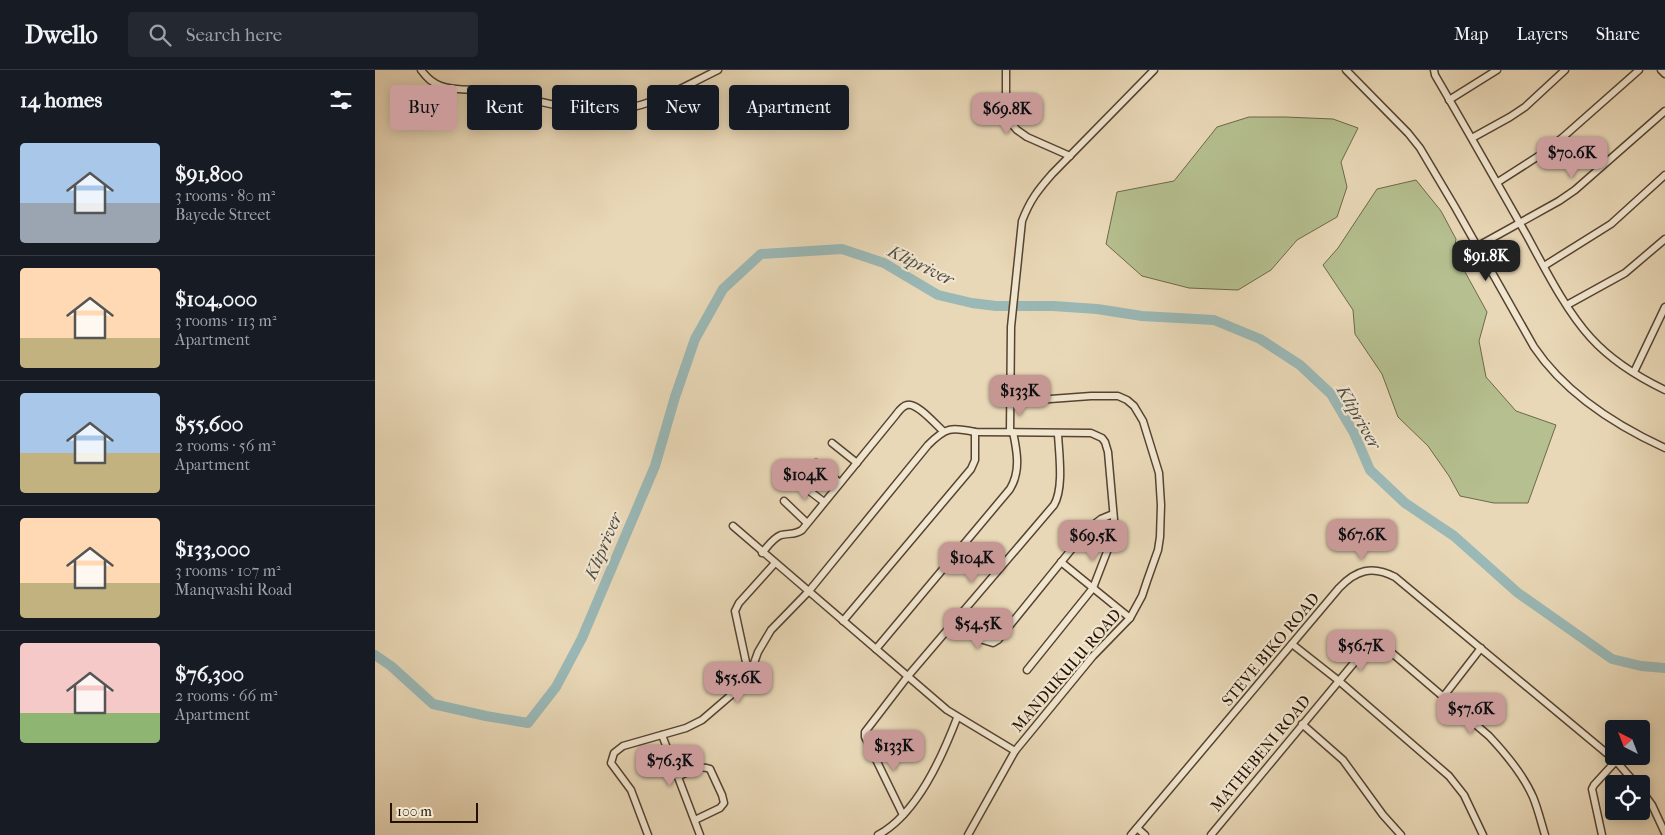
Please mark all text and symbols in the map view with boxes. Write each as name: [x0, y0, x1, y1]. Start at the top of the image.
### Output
search box: [128, 12, 478, 57]
text: Dwello: [25, 21, 98, 49]
icon: search: [146, 21, 174, 49]
text: Search here: [186, 24, 282, 46]
text: Map: [1454, 24, 1488, 45]
text: Layers: [1516, 24, 1568, 45]
text: Share: [1596, 24, 1640, 45]
chip: Buy: [390, 85, 457, 130]
chip: Rent: [467, 85, 542, 130]
chip: Filters: [552, 85, 637, 130]
chip: New: [647, 85, 719, 130]
chip: Apartment: [729, 85, 849, 130]
icon: filters: [327, 86, 355, 114]
text: 14 homes: [20, 88, 102, 112]
pin: $69.8K: [966, 92, 1048, 135]
text: $69.8K: [983, 99, 1031, 118]
pin: $70.6K: [1531, 136, 1613, 179]
text: $70.6K: [1548, 143, 1596, 162]
text: $91,800: [175, 162, 243, 186]
icon: home: [60, 163, 120, 223]
text: 3 rooms · 80 m²: [175, 186, 275, 205]
text: Bayede Street: [175, 205, 271, 224]
water label: Klipriver: [883, 240, 959, 291]
pin: $91.8K: [1445, 240, 1527, 282]
text: $91.8K: [1463, 246, 1509, 265]
text: $104,000: [175, 287, 257, 311]
icon: home: [60, 288, 120, 348]
text: 3 rooms · 113 m²: [175, 311, 276, 330]
text: Apartment: [175, 330, 250, 349]
pin: $133K: [985, 374, 1055, 417]
water label: Klipriver: [1331, 380, 1386, 455]
text: $133K: [1000, 381, 1040, 400]
text: $55,600: [175, 412, 243, 436]
icon: home: [60, 413, 120, 473]
text: 2 rooms · 56 m²: [175, 436, 276, 455]
text: Apartment: [175, 455, 250, 474]
pin: $104K: [770, 458, 840, 501]
text: $104K: [783, 465, 827, 484]
water label: Klipriver: [579, 508, 628, 585]
pin: $67.6K: [1321, 518, 1403, 561]
pin: $69.5K: [1052, 520, 1134, 562]
text: $67.6K: [1338, 525, 1386, 544]
text: $69.5K: [1070, 526, 1116, 545]
text: $133,000: [175, 537, 250, 561]
icon: home: [60, 538, 120, 598]
pin: $104K: [937, 542, 1007, 584]
text: $104K: [950, 548, 994, 567]
text: 3 rooms · 107 m²: [175, 561, 281, 580]
text: Manqwashi Road: [175, 580, 292, 599]
street label: STEVE BIKO ROAD: [1217, 589, 1323, 710]
street label: MANDUKULU ROAD: [1008, 605, 1125, 736]
pin: $54.5K: [937, 608, 1019, 650]
text: $54.5K: [955, 614, 1001, 633]
pin: $56.7K: [1320, 630, 1402, 672]
text: $56.7K: [1338, 636, 1384, 655]
text: $76,300: [175, 662, 244, 686]
pin: $55.6K: [697, 662, 779, 704]
icon: home: [60, 663, 120, 723]
text: $55.6K: [715, 668, 761, 687]
text: 2 rooms · 66 m²: [175, 686, 277, 705]
street label: MATHEBENI ROAD: [1206, 691, 1315, 815]
pin: $57.6K: [1430, 692, 1512, 735]
text: $57.6K: [1448, 699, 1494, 718]
text: Apartment: [175, 705, 250, 724]
north arrow: [1605, 720, 1650, 765]
map controls: [1605, 720, 1650, 820]
pin: $133K: [859, 730, 929, 772]
text: $133K: [874, 736, 914, 755]
pin: $76.3K: [629, 744, 711, 787]
text: $76.3K: [647, 751, 693, 770]
button: locate: [1605, 775, 1650, 820]
scale bar: [390, 800, 477, 823]
text: 100 m: [397, 803, 432, 820]

